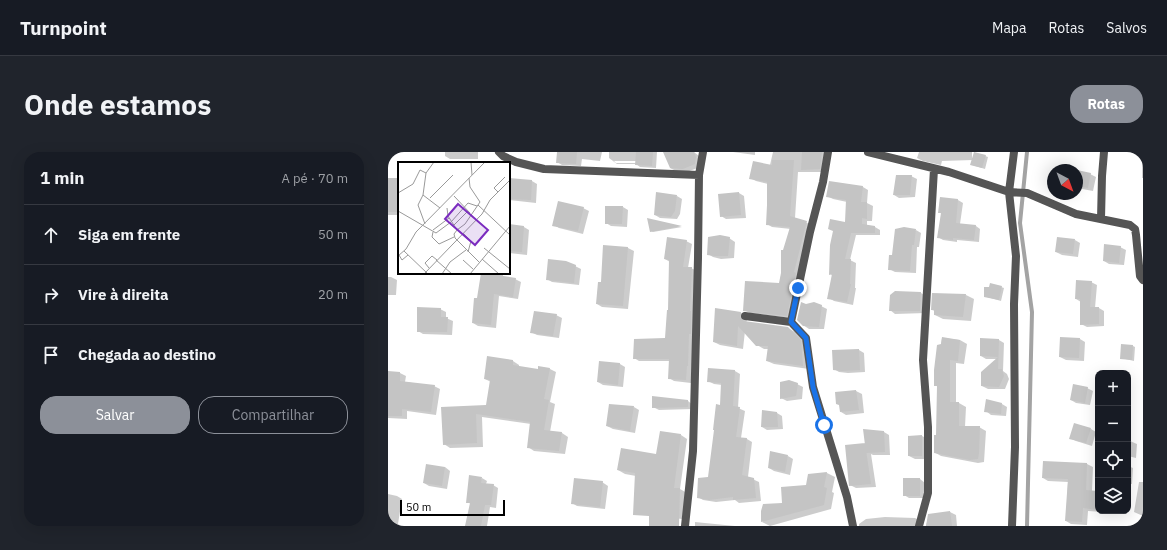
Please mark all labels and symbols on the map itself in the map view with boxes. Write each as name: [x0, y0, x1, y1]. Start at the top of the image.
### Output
inset map: [398, 162, 510, 274]
north arrow: [1047, 164, 1083, 200]
route end: [789, 279, 807, 297]
route start: [815, 416, 833, 434]
scale bar: [400, 498, 505, 517]

